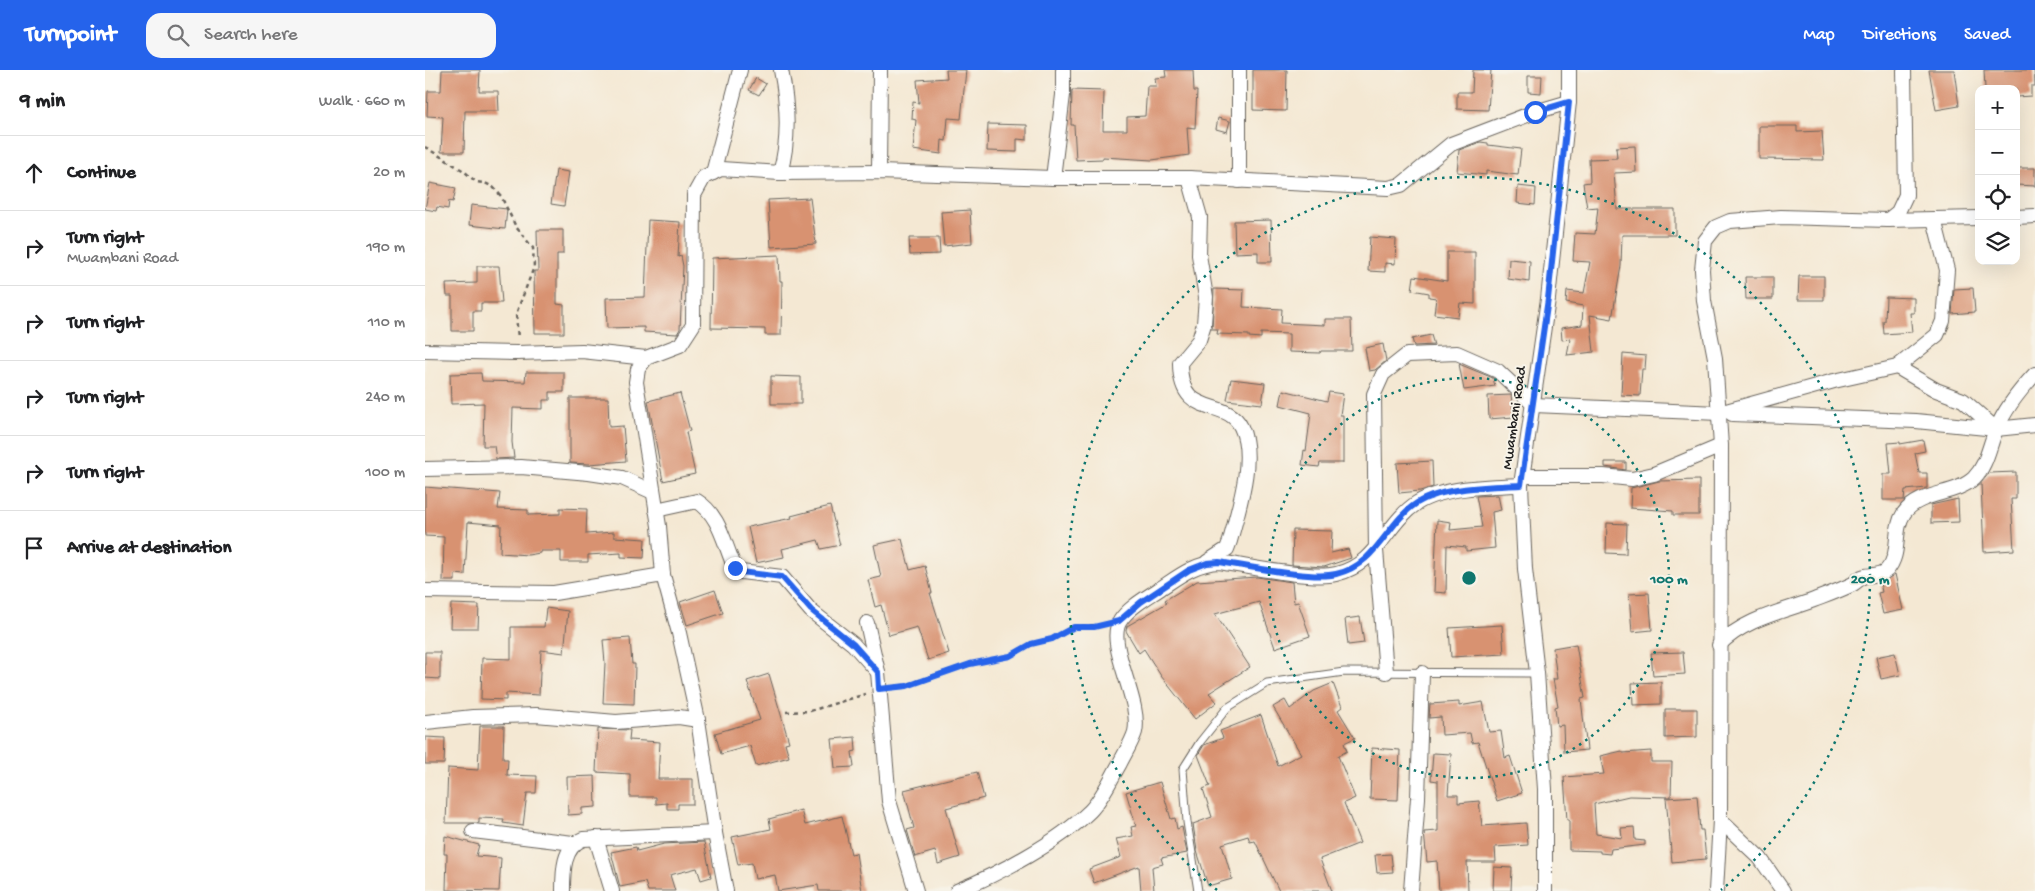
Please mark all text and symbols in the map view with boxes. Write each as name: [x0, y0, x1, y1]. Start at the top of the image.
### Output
search box: [146, 13, 496, 58]
text: Turnpoint: [25, 21, 116, 50]
icon: search: [164, 21, 192, 49]
text: Search here: [204, 24, 298, 47]
text: Map: [1803, 25, 1835, 46]
text: Directions: [1863, 25, 1936, 46]
text: Saved: [1964, 25, 2010, 46]
map controls: [1975, 85, 2020, 265]
button: +: [1975, 85, 2020, 130]
text: 9 min: [20, 90, 65, 115]
text: Walk · 660 m: [319, 93, 405, 112]
route start: [1524, 101, 1547, 124]
button: −: [1975, 130, 2020, 175]
icon: ahead: [20, 159, 48, 187]
text: Continue: [67, 162, 136, 185]
text: 20 m: [373, 164, 405, 183]
button: locate: [1975, 175, 2020, 220]
button: layers: [1975, 220, 2020, 265]
text: Turn right: [67, 227, 143, 250]
icon: right: [20, 234, 48, 262]
text: 190 m: [366, 239, 405, 258]
text: Mwambani Road: [67, 250, 178, 269]
icon: right: [20, 309, 48, 337]
text: Turn right: [67, 312, 143, 335]
text: 110 m: [368, 314, 405, 333]
street label: Mwambani Road: [1499, 364, 1531, 471]
icon: right: [20, 384, 48, 412]
text: Turn right: [67, 387, 143, 410]
text: 240 m: [365, 389, 405, 408]
icon: right: [20, 459, 48, 487]
text: Turn right: [67, 462, 143, 485]
text: 100 m: [365, 464, 405, 483]
icon: arrive: [20, 534, 48, 562]
text: Arrive at destination: [67, 537, 231, 560]
route end: [724, 557, 747, 580]
centre of rings: [1460, 569, 1478, 587]
text: 100 m: [1649, 571, 1688, 589]
text: 200 m: [1851, 571, 1890, 589]

